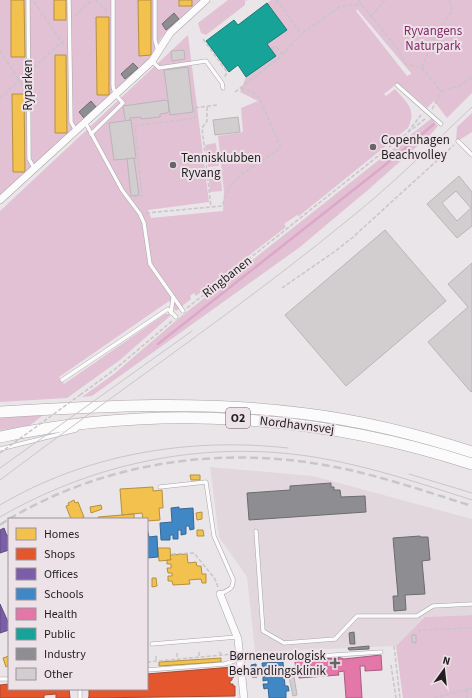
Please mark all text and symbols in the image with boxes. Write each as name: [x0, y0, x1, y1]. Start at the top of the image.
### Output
park label: Ryvangens Naturpark: [404, 22, 463, 55]
street label: Ryparken: [19, 59, 37, 111]
place label: Copenhagen Beachvolley: [381, 131, 450, 164]
marker: Copenhagen Beachvolley: [368, 142, 378, 152]
place label: Tennisklubben Ryvang: [181, 149, 261, 182]
marker: Tennisklubben Ryvang: [168, 160, 178, 170]
street label: Ringbanen: [198, 252, 256, 302]
road number: O2: [226, 408, 250, 428]
street label: Nordhavnsvej: [259, 411, 335, 439]
legend: [8, 518, 148, 690]
text: Homes: [44, 526, 79, 543]
text: Shops: [44, 546, 75, 563]
text: Offices: [44, 566, 78, 583]
text: Schools: [44, 586, 84, 603]
text: Health: [44, 606, 77, 623]
text: Public: [44, 626, 76, 643]
text: Industry: [44, 646, 86, 663]
place label: Børneneurologisk Behandlingsklinik: [229, 647, 327, 680]
north arrow: [424, 650, 464, 690]
text: N: [441, 653, 452, 669]
marker: Børneneurologisk Behandlingsklinik: [329, 657, 341, 669]
text: Other: [44, 666, 74, 683]

